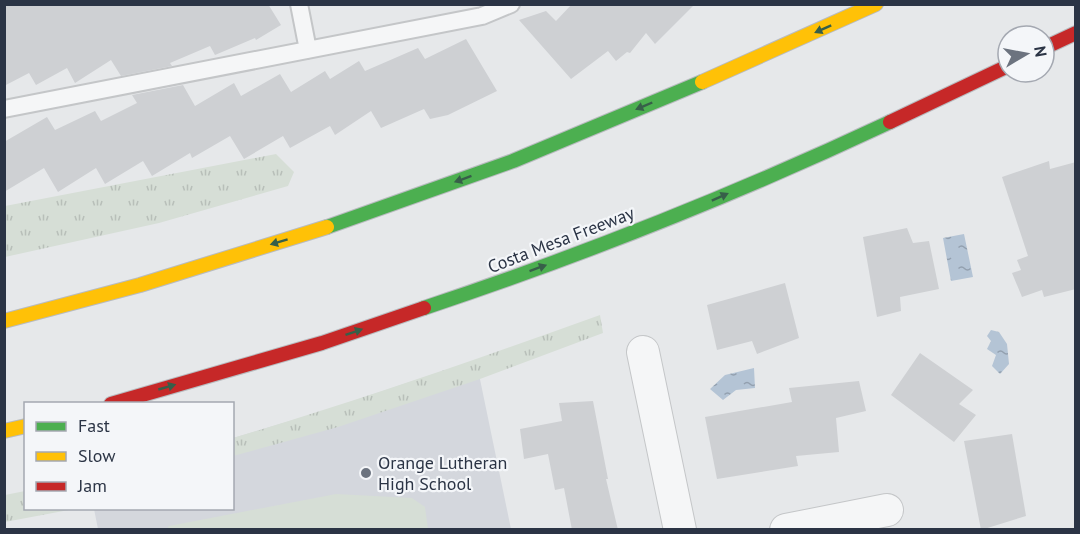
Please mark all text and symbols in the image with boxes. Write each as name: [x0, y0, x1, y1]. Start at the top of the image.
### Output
one-way arrow: [814, 24, 832, 34]
north arrow: [996, 24, 1056, 84]
text: N: [1030, 44, 1052, 58]
one-way arrow: [635, 102, 653, 111]
one-way arrow: [454, 175, 472, 184]
one-way arrow: [711, 192, 729, 202]
street label: Costa Mesa Freeway: [484, 201, 638, 278]
one-way arrow: [270, 238, 288, 247]
one-way arrow: [529, 262, 547, 272]
one-way arrow: [345, 327, 363, 337]
one-way arrow: [158, 382, 176, 392]
legend: [24, 402, 234, 510]
text: Fast: [78, 414, 110, 437]
text: Slow: [78, 444, 116, 467]
place label: Orange Lutheran High School: [378, 451, 507, 495]
marker: Orange Lutheran High School: [359, 466, 373, 480]
text: Jam: [77, 474, 107, 497]

